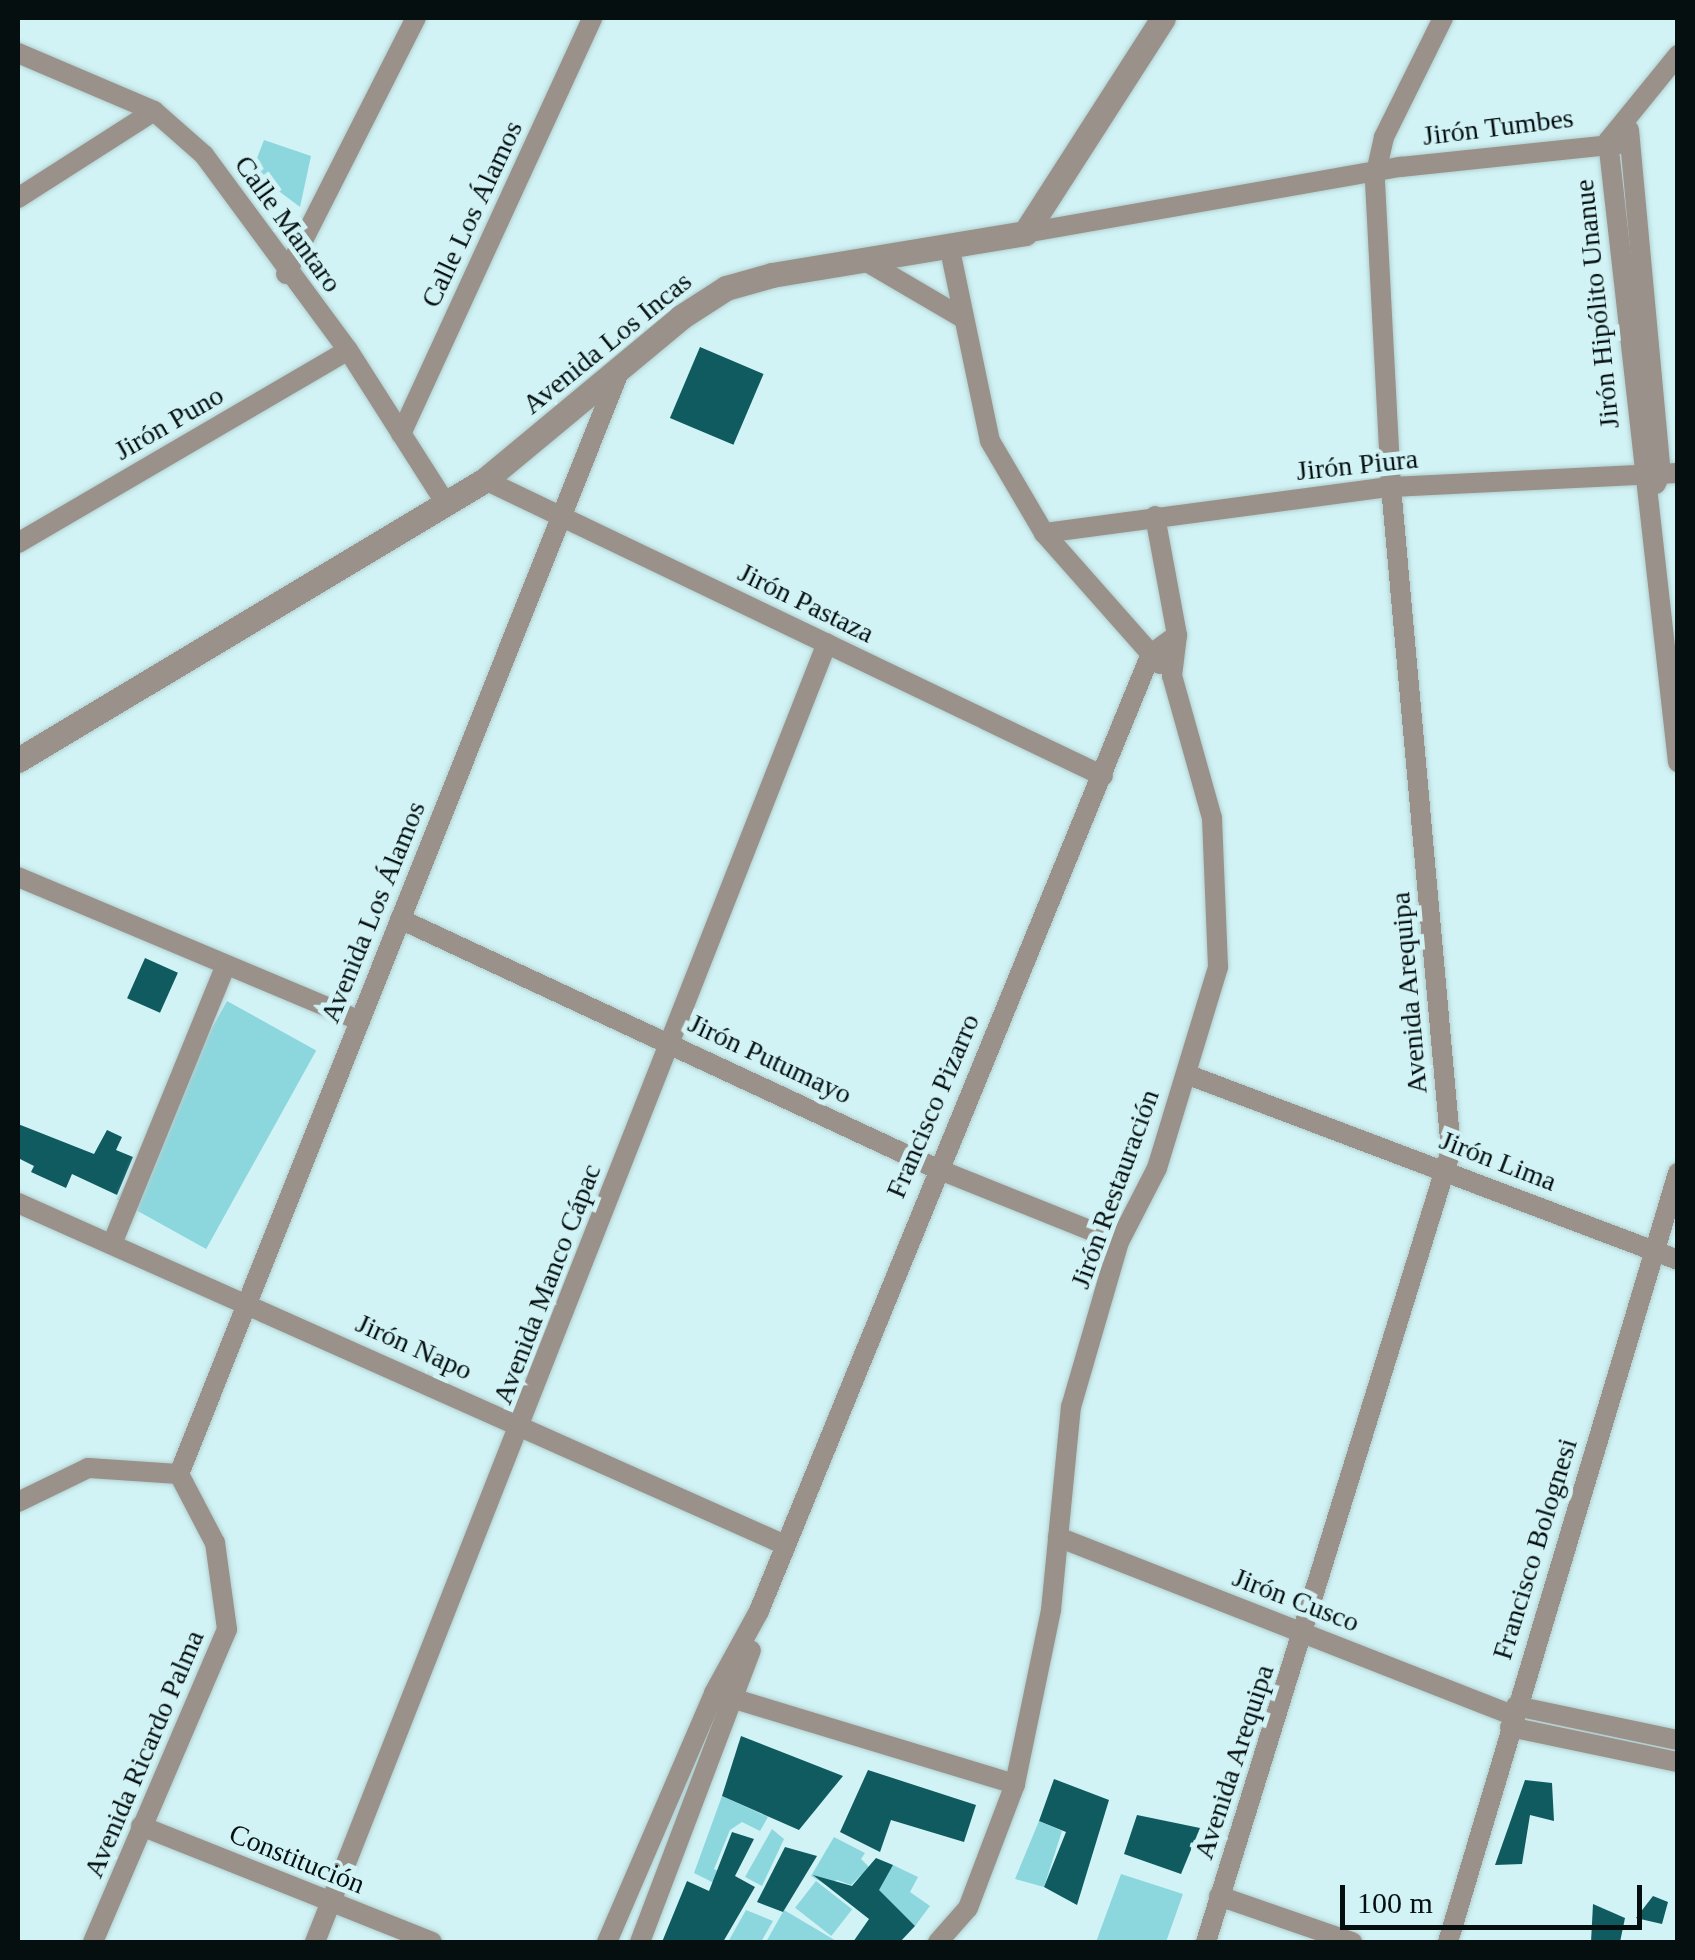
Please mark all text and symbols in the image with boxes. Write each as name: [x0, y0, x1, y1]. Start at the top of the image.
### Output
street label: Jirón Tumbes: [1420, 101, 1576, 153]
street label: Calle Los Álamos: [414, 115, 530, 313]
street label: Calle Mantaro: [227, 149, 349, 299]
street label: Jirón Hipólito Unanue: [1567, 178, 1627, 430]
street label: Avenida Los Incas: [516, 265, 698, 421]
street label: Jirón Puno: [108, 378, 230, 468]
street label: Jirón Piura: [1295, 442, 1419, 488]
street label: Jirón Pastaza: [733, 556, 879, 650]
street label: Avenida Los Álamos: [313, 796, 433, 1028]
street label: Avenida Arequipa: [1383, 890, 1435, 1096]
street label: Jirón Putumayo: [683, 1006, 857, 1112]
street label: Francisco Pizarro: [879, 1009, 987, 1203]
street label: Jirón Restauración: [1063, 1085, 1167, 1293]
street label: Jirón Lima: [1435, 1123, 1561, 1199]
street label: Avenida Manco Cápac: [486, 1159, 608, 1409]
street label: Jirón Napo: [351, 1307, 477, 1387]
street label: Francisco Bolognesi: [1485, 1434, 1585, 1664]
street label: Jirón Cusco: [1228, 1560, 1364, 1640]
street label: Avenida Ricardo Palma: [77, 1625, 211, 1883]
street label: Avenida Arequipa: [1187, 1660, 1281, 1864]
street label: Constitución: [224, 1817, 370, 1901]
scale bar: [1345, 1865, 1648, 1927]
text: 100 m: [1357, 1886, 1433, 1919]

